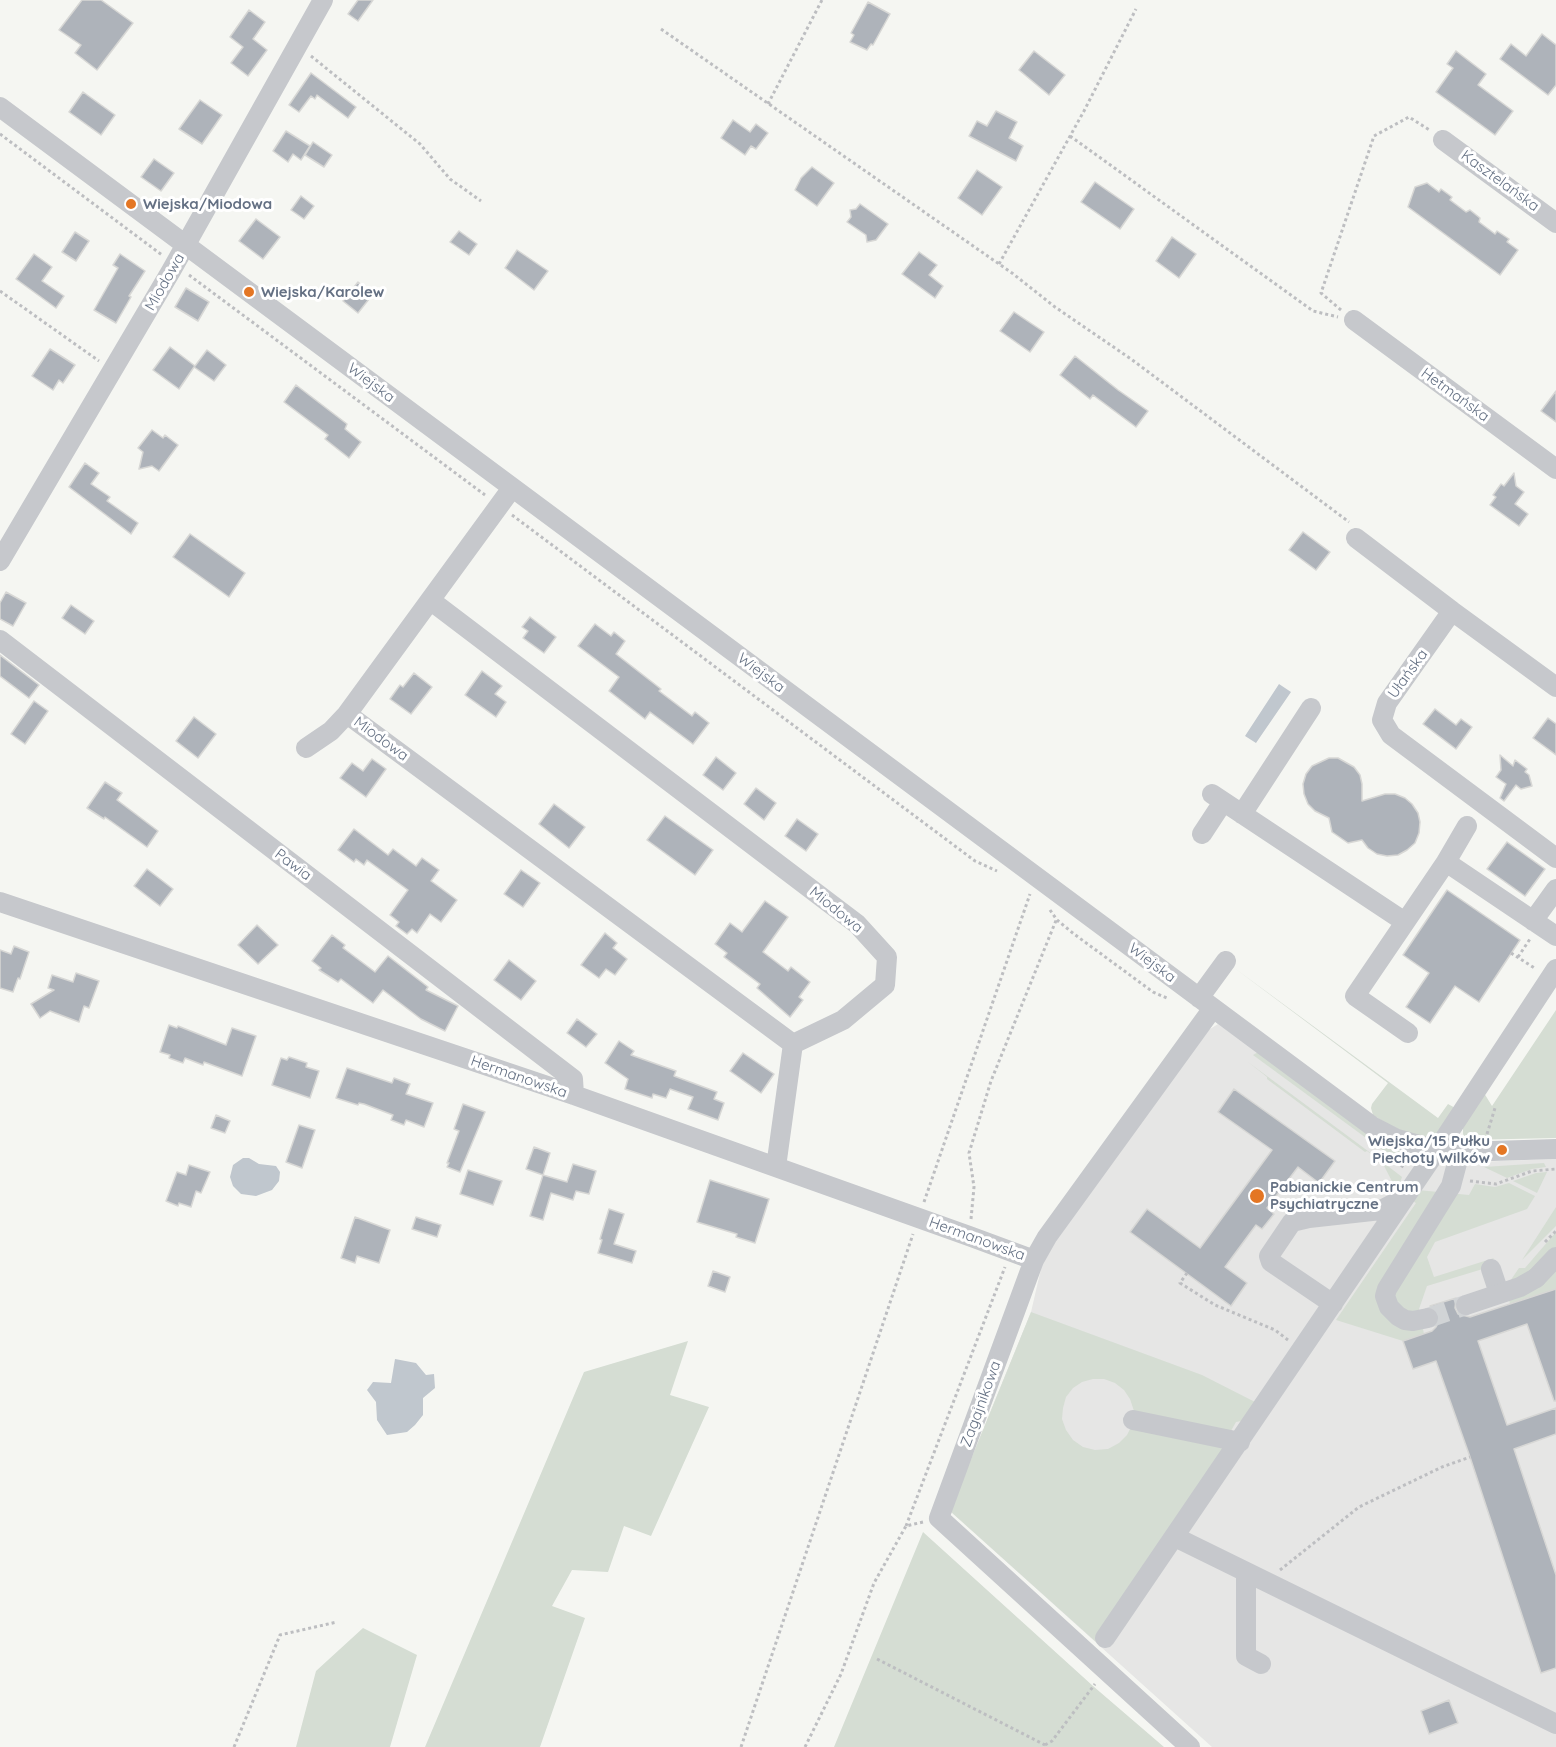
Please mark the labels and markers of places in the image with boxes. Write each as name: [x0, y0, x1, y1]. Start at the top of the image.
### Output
place label: Wiejska/Miodowa: [143, 195, 272, 213]
marker: Wiejska/Miodowa: [124, 197, 138, 211]
place label: Wiejska/Karolew: [261, 283, 384, 301]
marker: Wiejska/Karolew: [242, 285, 256, 299]
place label: Wiejska/15 Pułku Piechoty Wilków: [1368, 1132, 1490, 1167]
marker: Wiejska/15 Pułku Piechoty Wilków: [1495, 1143, 1509, 1157]
place label: Pabianickie Centrum Psychiatryczne: [1270, 1178, 1419, 1213]
marker: Pabianickie Centrum Psychiatryczne: [1248, 1187, 1266, 1205]

